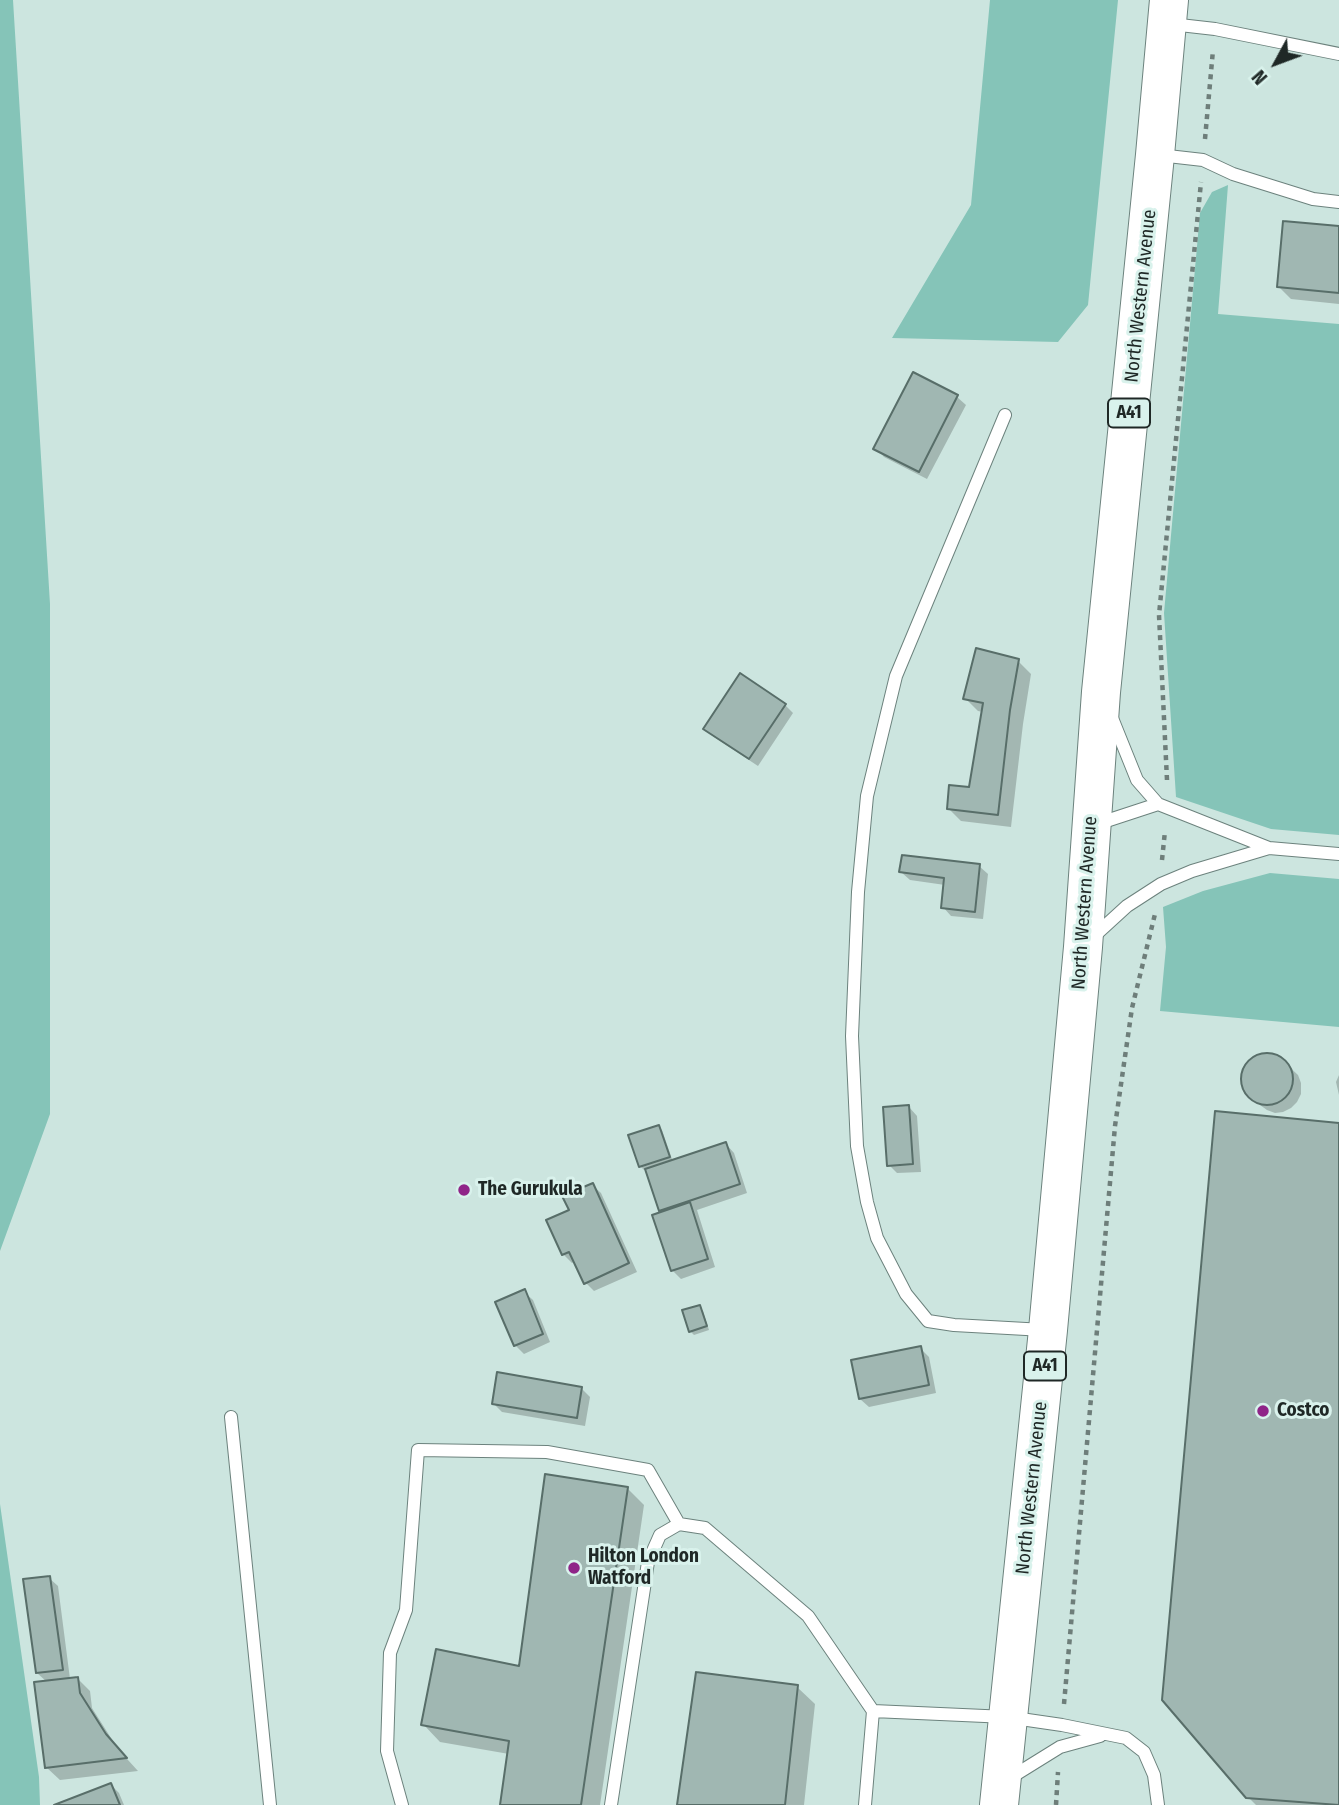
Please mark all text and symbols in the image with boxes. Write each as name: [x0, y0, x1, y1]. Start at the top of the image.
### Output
north arrow: [1241, 28, 1311, 98]
text: N: [1247, 65, 1272, 89]
street label: North Western Avenue: [1121, 208, 1161, 384]
road number: A41: [1108, 398, 1150, 428]
street label: North Western Avenue: [1068, 815, 1102, 991]
place label: The Gurukula: [478, 1179, 583, 1201]
marker: The Gurukula: [456, 1182, 472, 1198]
road number: A41: [1024, 1352, 1066, 1380]
street label: North Western Avenue: [1012, 1400, 1052, 1576]
place label: Costco: [1277, 1400, 1329, 1422]
marker: Costco: [1255, 1403, 1271, 1419]
place label: Hilton London Watford: [588, 1546, 699, 1590]
marker: Hilton London Watford: [566, 1560, 582, 1576]

